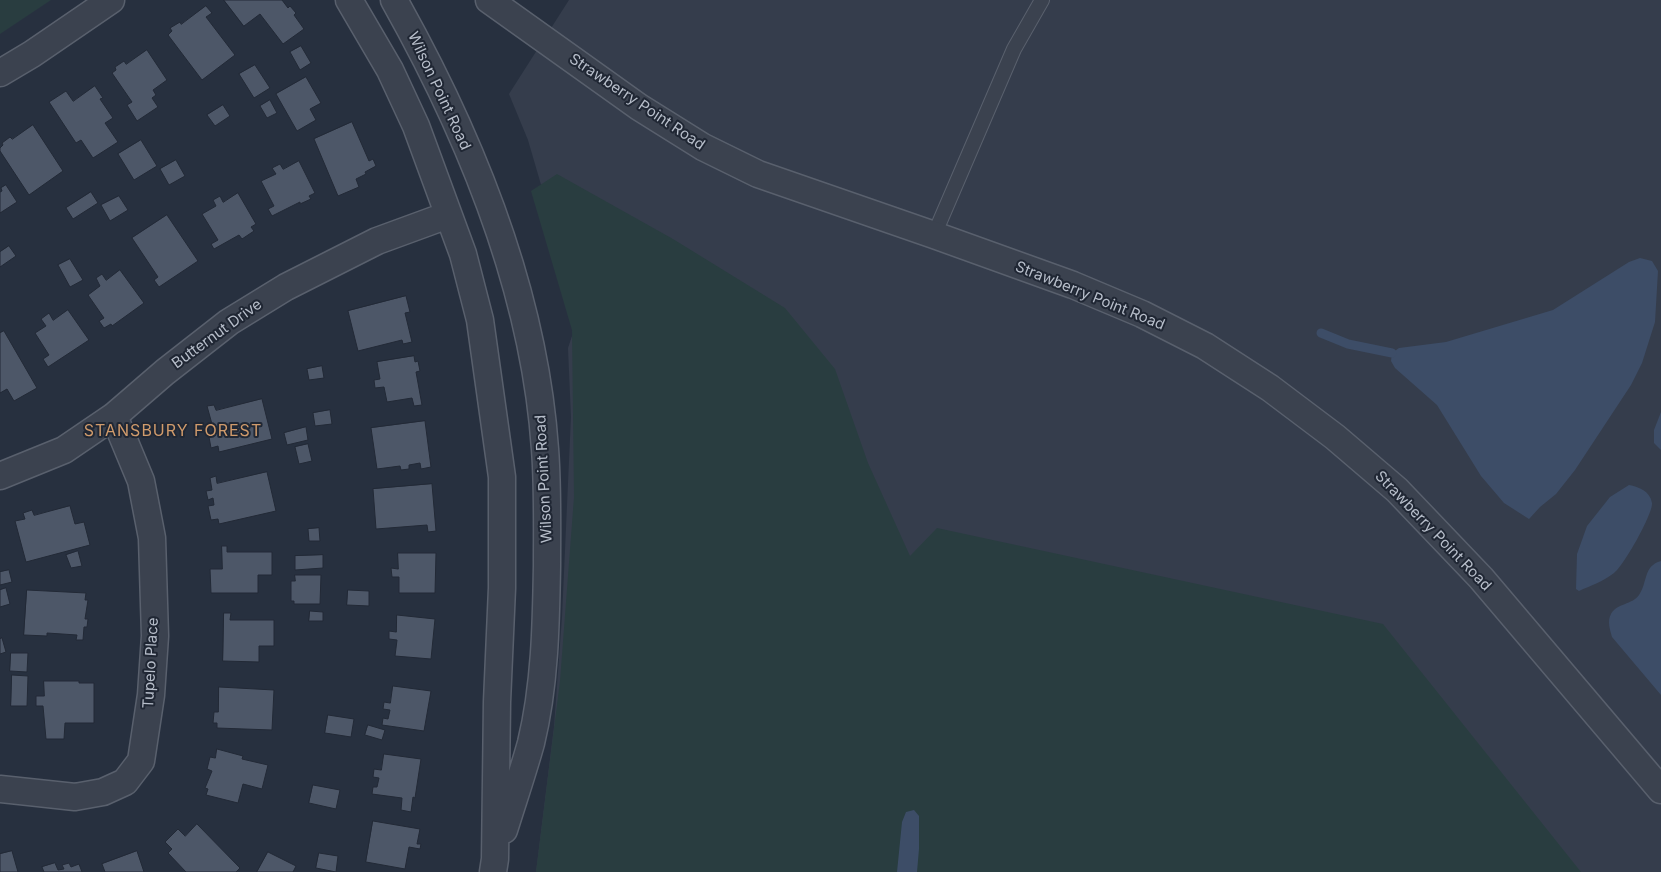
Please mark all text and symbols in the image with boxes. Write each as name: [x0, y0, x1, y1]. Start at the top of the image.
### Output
street label: Wilson Point Road: [404, 29, 474, 153]
street label: Strawberry Point Road: [566, 50, 708, 154]
street label: Strawberry Point Road: [1013, 258, 1167, 334]
street label: Butternut Drive: [169, 295, 265, 373]
street label: Wilson Point Road: [532, 414, 556, 544]
district label: STANSBURY FOREST: [82, 421, 264, 441]
street label: Strawberry Point Road: [1371, 467, 1495, 595]
street label: Tupelo Place: [140, 617, 162, 709]

